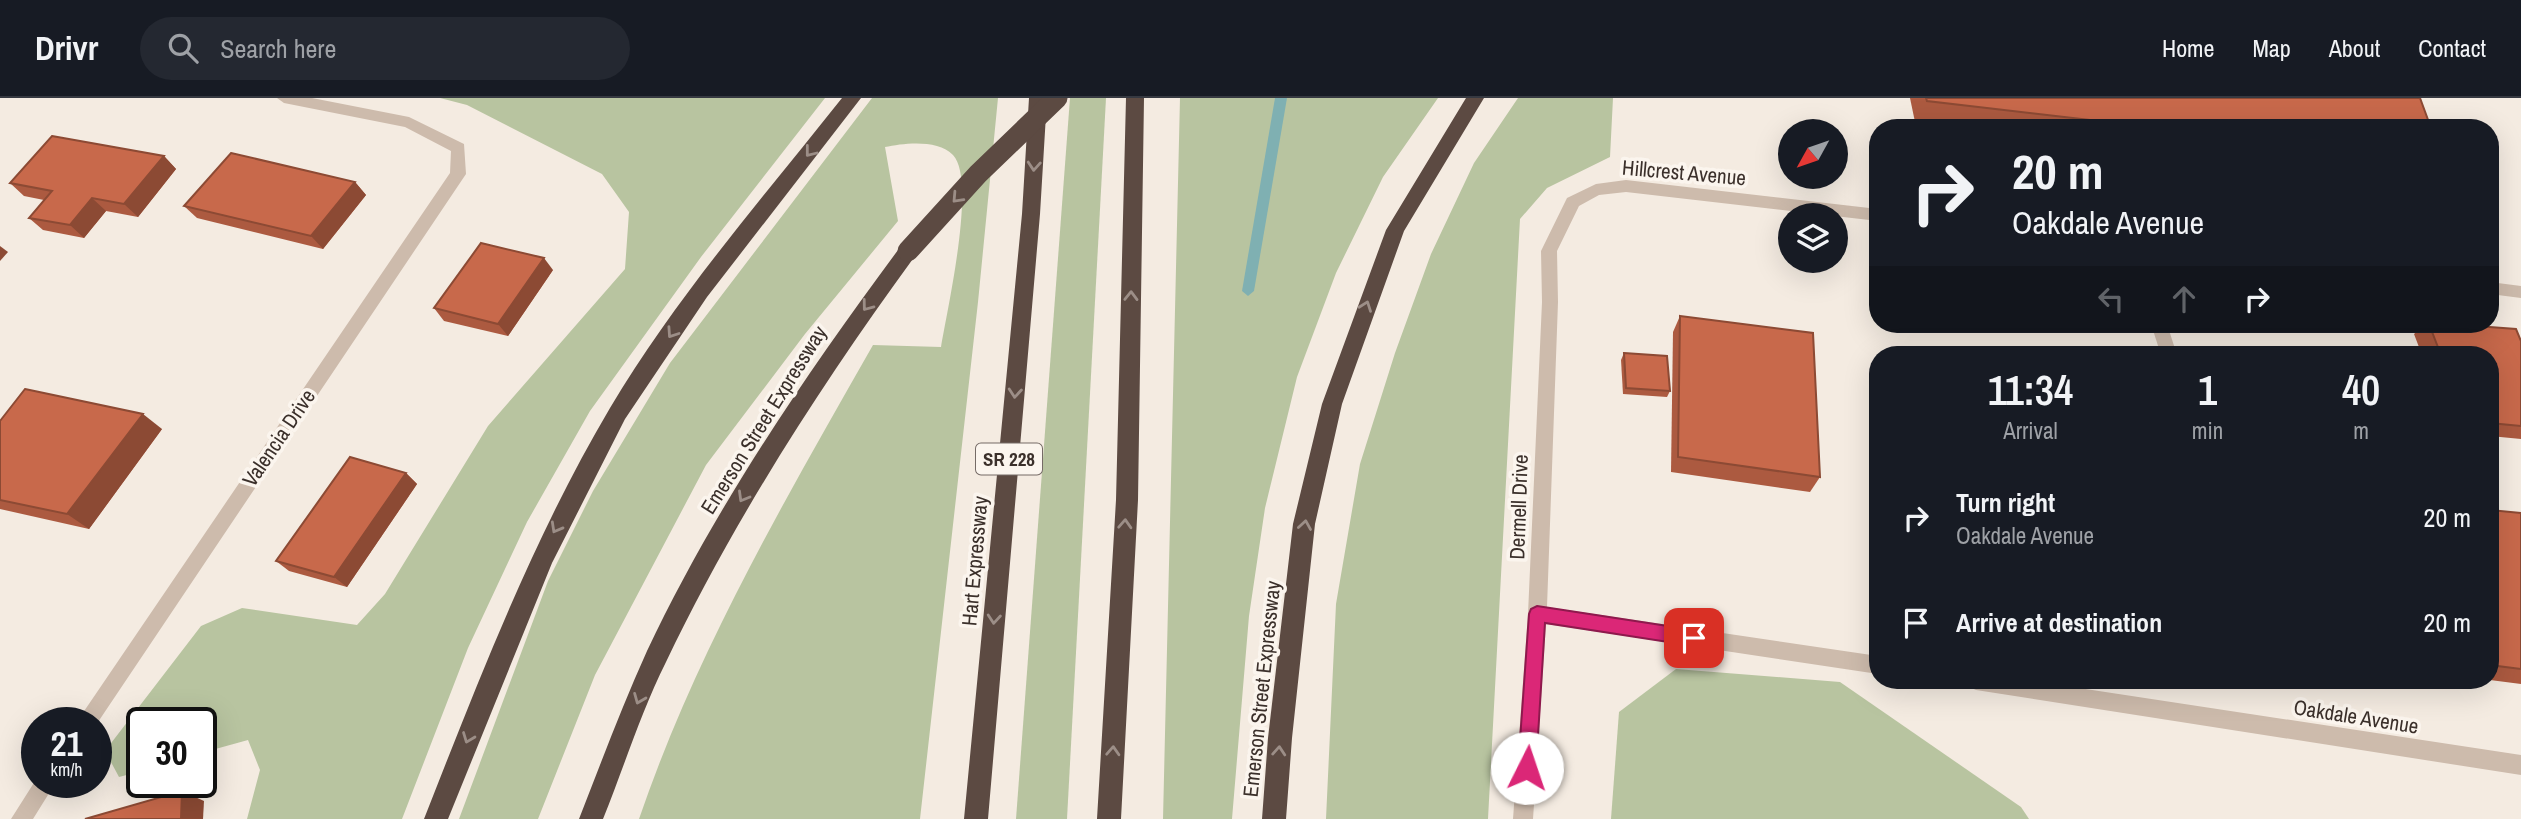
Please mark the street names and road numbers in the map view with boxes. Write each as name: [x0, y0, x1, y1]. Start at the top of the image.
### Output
street label: Hillcrest Avenue: [1621, 153, 1747, 192]
street label: Emerson Street Expressway: [694, 320, 834, 520]
street label: Valencia Drive: [235, 383, 322, 492]
road number: SR 228: [976, 444, 1042, 474]
street label: Dermell Drive: [1502, 454, 1535, 560]
street label: Hart Expressway: [954, 494, 995, 627]
street label: Emerson Street Expressway: [1236, 579, 1287, 798]
street label: Oakdale Avenue: [2292, 692, 2421, 741]

